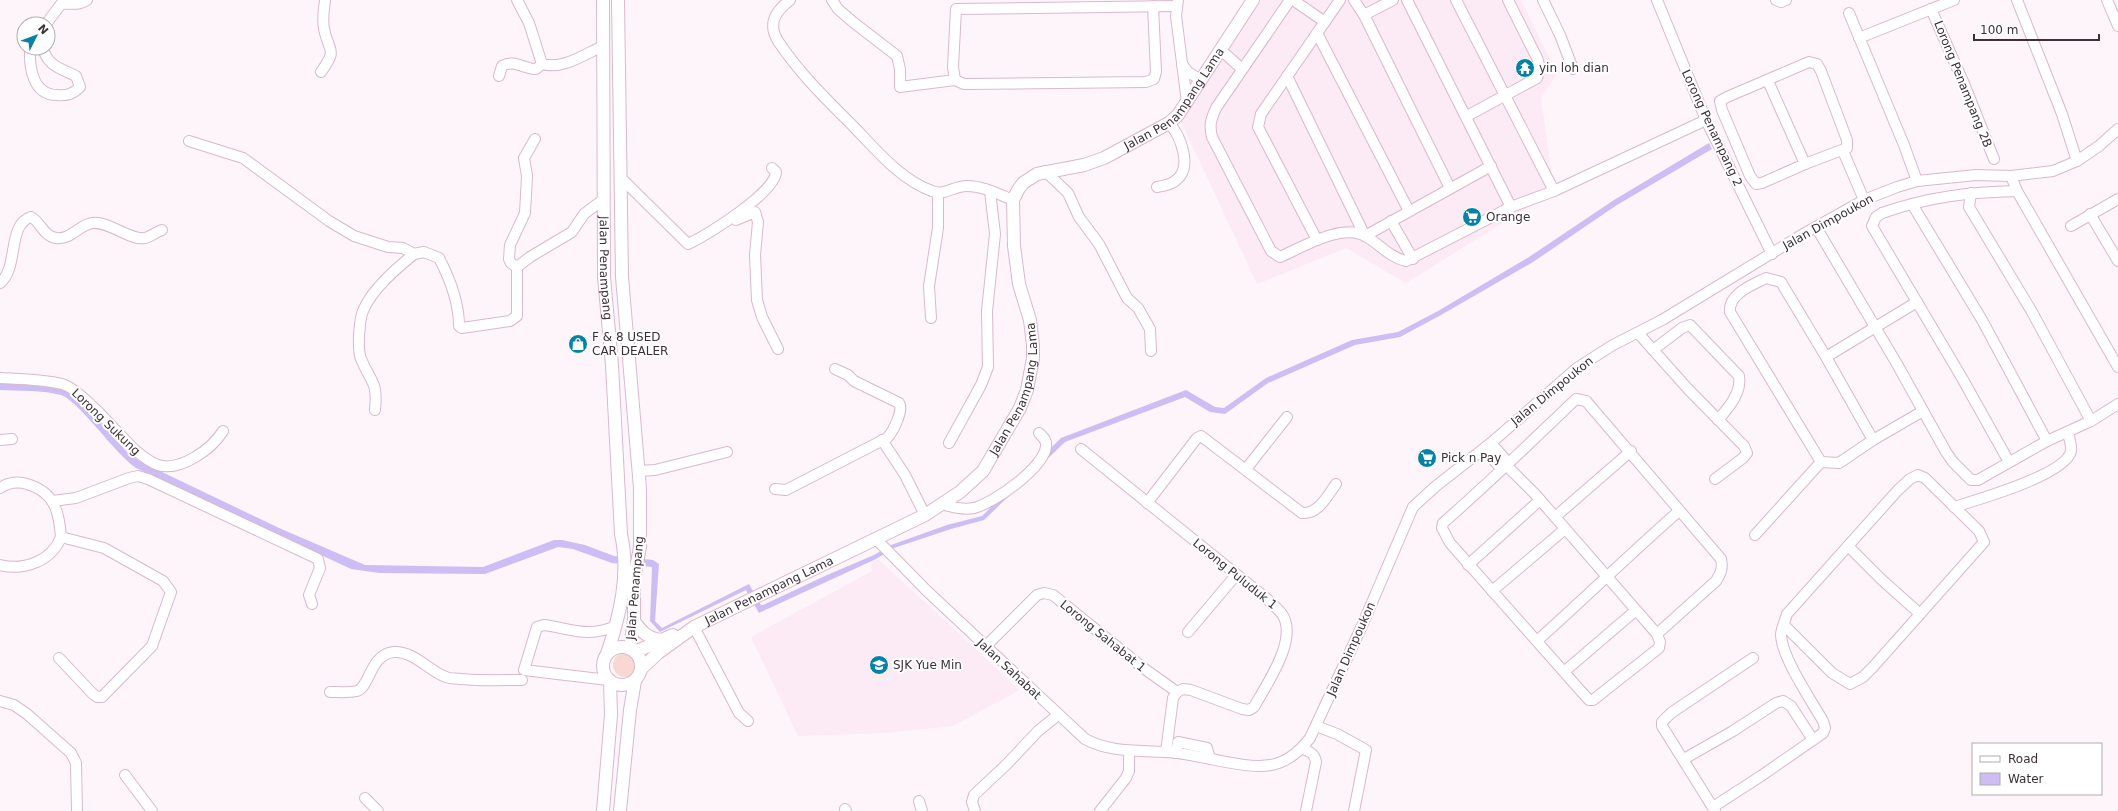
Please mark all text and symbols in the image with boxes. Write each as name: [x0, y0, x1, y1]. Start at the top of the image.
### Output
north arrow: [16, 16, 56, 56]
scale bar: [1974, 16, 2099, 42]
street label: Lorong Penampang 2B: [1931, 19, 1995, 149]
text: N: [35, 22, 51, 37]
text: 100 m: [1980, 23, 2018, 37]
street label: Jalan Penampang Lama: [1121, 45, 1227, 153]
temple icon: yin loh dian: [1514, 57, 1536, 79]
place label: yin loh dian: [1539, 61, 1609, 75]
street label: Lorong Penampang 2: [1679, 67, 1745, 189]
street label: Jalan Dimpoukon: [1779, 191, 1876, 253]
supermarket icon: Orange: [1461, 206, 1483, 228]
place label: Orange: [1486, 210, 1530, 224]
street label: Jalan Penampang: [597, 215, 615, 321]
street label: Jalan Penampang Lama: [986, 322, 1040, 459]
place label: F & 8 USED CAR DEALER: [592, 330, 668, 358]
shop icon: F & 8 USED CAR DEALER: [567, 333, 589, 355]
street label: Jalan Dimpoukon: [1507, 354, 1596, 429]
street label: Lorong Sukung: [69, 386, 143, 458]
supermarket icon: Pick n Pay: [1416, 447, 1438, 469]
place label: Pick n Pay: [1441, 451, 1501, 465]
street label: Jalan Penampang: [623, 536, 647, 641]
street label: Lorong Puluduk 1: [1190, 536, 1280, 612]
street label: Jalan Penampang Lama: [702, 553, 836, 628]
street label: Lorong Sahabat 1: [1057, 597, 1149, 675]
street label: Jalan Dimpoukon: [1324, 600, 1378, 699]
street label: Jalan Sahabat: [973, 635, 1044, 702]
school or university icon: SJK Yue Min: [868, 654, 890, 676]
place label: SJK Yue Min: [893, 658, 962, 672]
legend: [1972, 743, 2102, 795]
text: Road: [2008, 752, 2038, 766]
text: Water: [2008, 772, 2044, 786]

